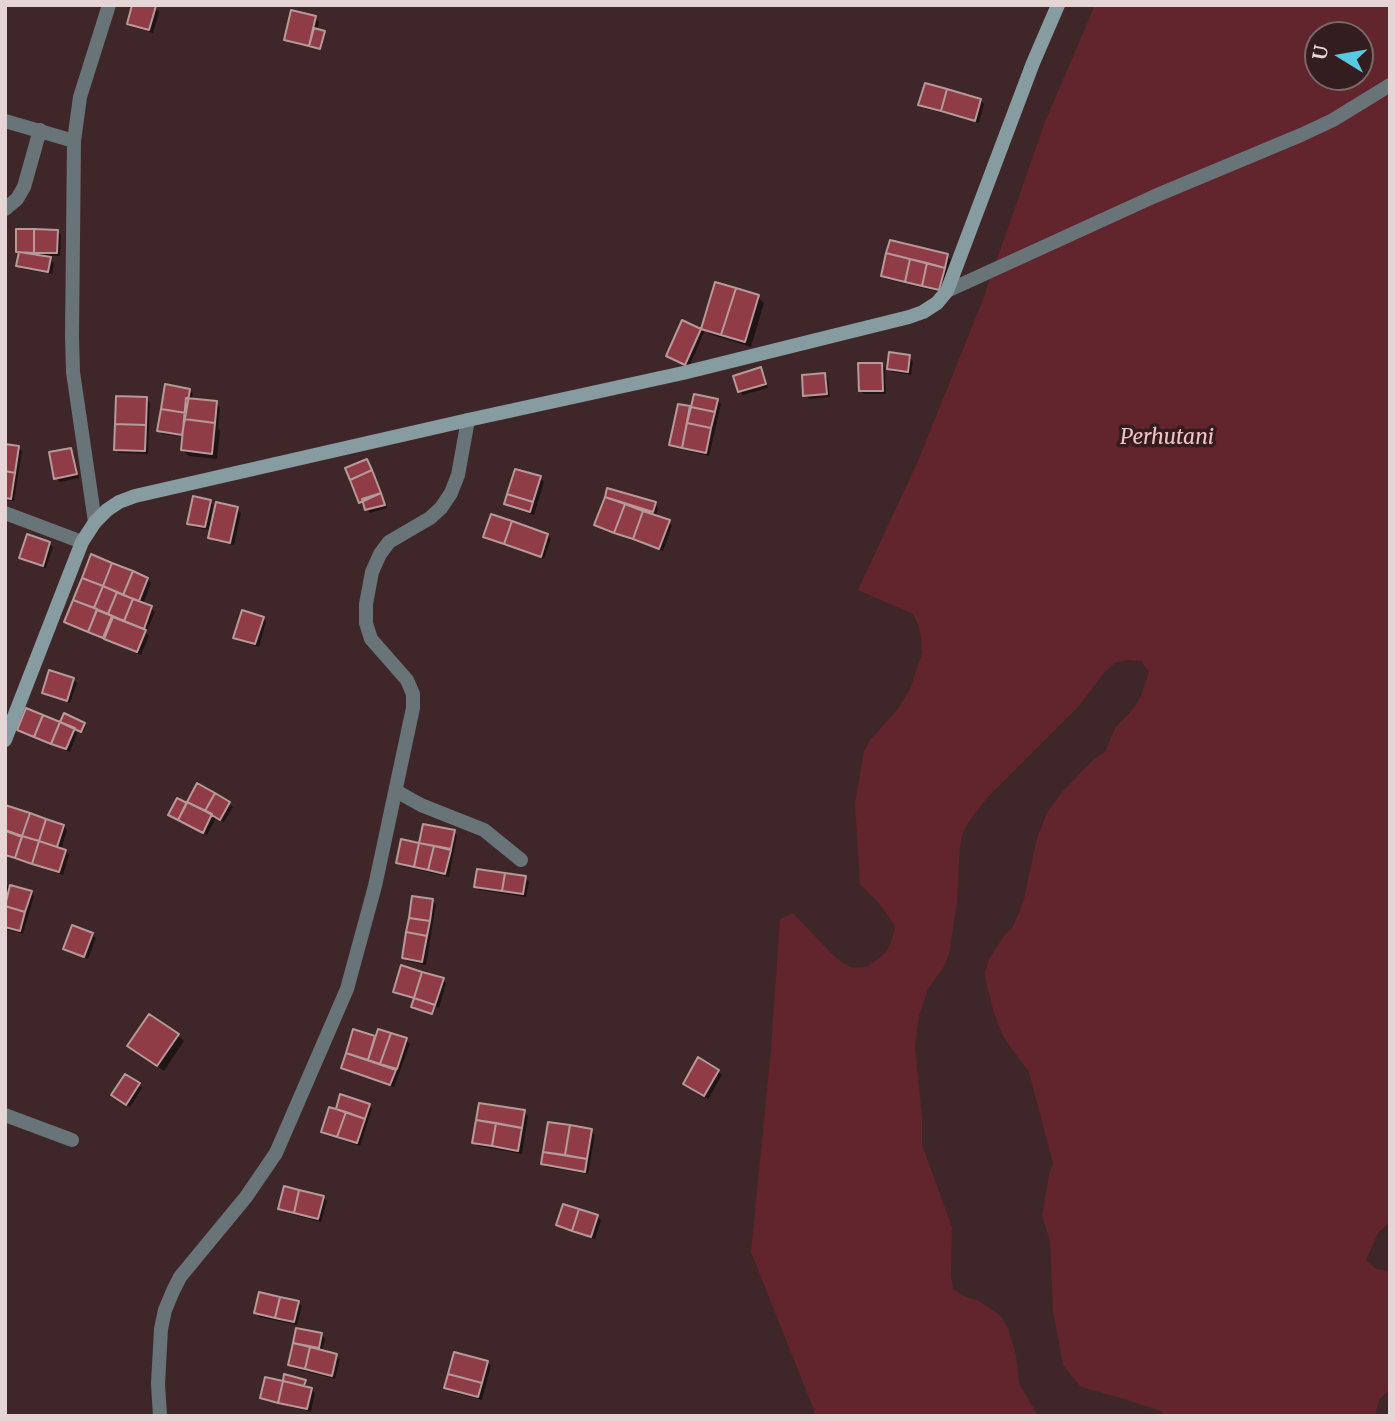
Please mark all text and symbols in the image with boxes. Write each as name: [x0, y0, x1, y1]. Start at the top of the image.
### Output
north arrow: [1304, 21, 1374, 91]
text: U: [1307, 43, 1333, 62]
park label: Perhutani: [1120, 425, 1214, 451]

